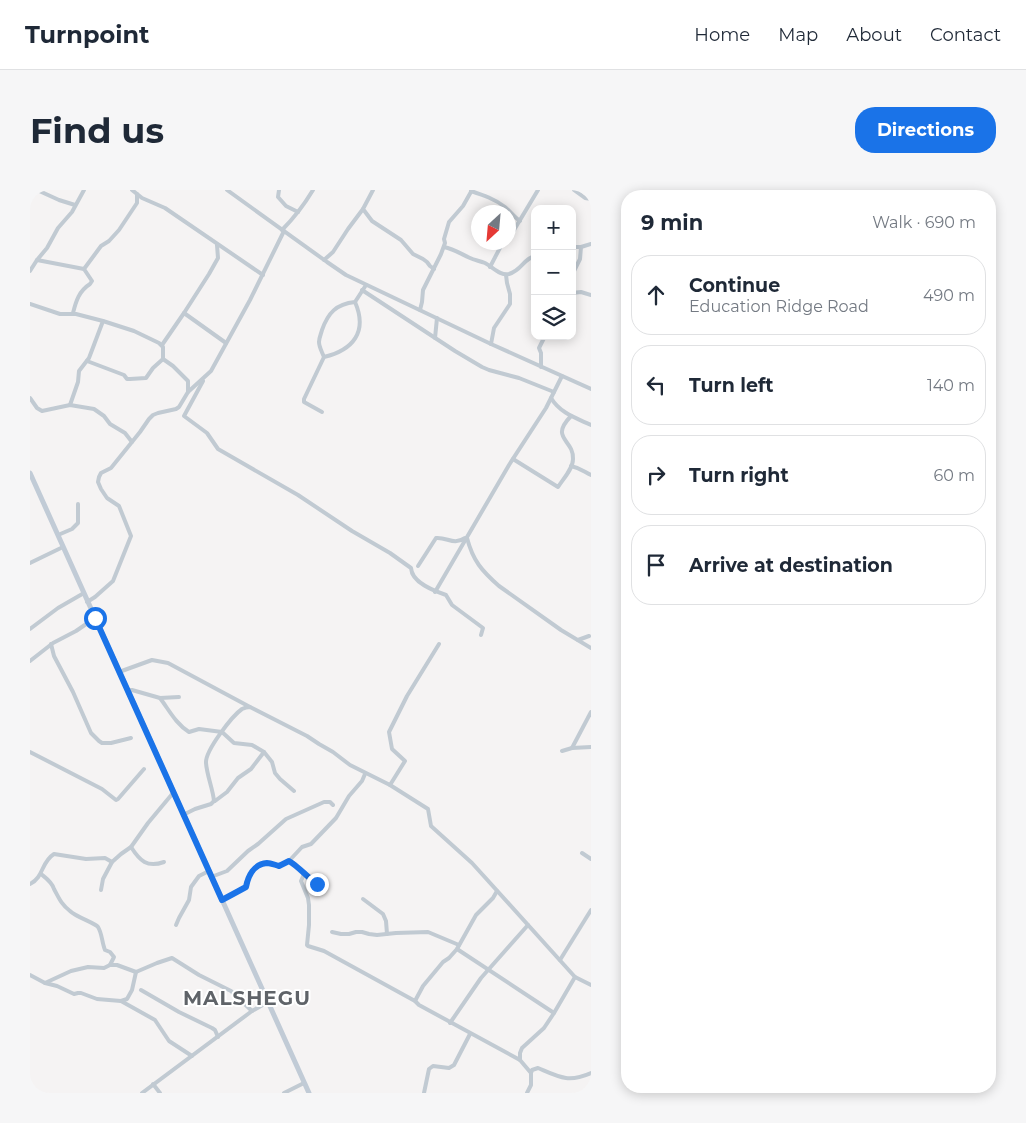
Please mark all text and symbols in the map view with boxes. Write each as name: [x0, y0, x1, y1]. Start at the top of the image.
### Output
text: Turnpoint: [25, 20, 149, 49]
text: Home: [694, 24, 750, 46]
text: Map: [778, 24, 818, 46]
text: About: [846, 24, 902, 46]
text: Contact: [930, 24, 1001, 46]
button: Directions: [855, 107, 996, 153]
text: Find us: [30, 109, 164, 152]
north arrow: [471, 205, 516, 250]
map controls: [531, 205, 576, 340]
button: +: [531, 205, 576, 250]
text: 9 min: [641, 210, 703, 235]
text: Walk · 690 m: [872, 213, 976, 232]
button: −: [531, 250, 576, 295]
text: Continue: [689, 274, 780, 297]
icon: ahead: [642, 281, 670, 309]
text: 490 m: [923, 286, 975, 305]
button: layers: [531, 295, 576, 340]
text: Education Ridge Road: [689, 297, 869, 316]
icon: left: [642, 371, 670, 399]
text: Turn left: [689, 374, 774, 397]
text: 140 m: [927, 376, 975, 395]
icon: right: [642, 461, 670, 489]
text: Turn right: [689, 464, 789, 487]
text: 60 m: [933, 466, 975, 485]
icon: arrive: [642, 551, 670, 579]
text: Arrive at destination: [689, 554, 893, 577]
route start: [84, 607, 107, 630]
route end: [306, 873, 329, 896]
district label: MALSHEGU: [183, 986, 311, 1010]

